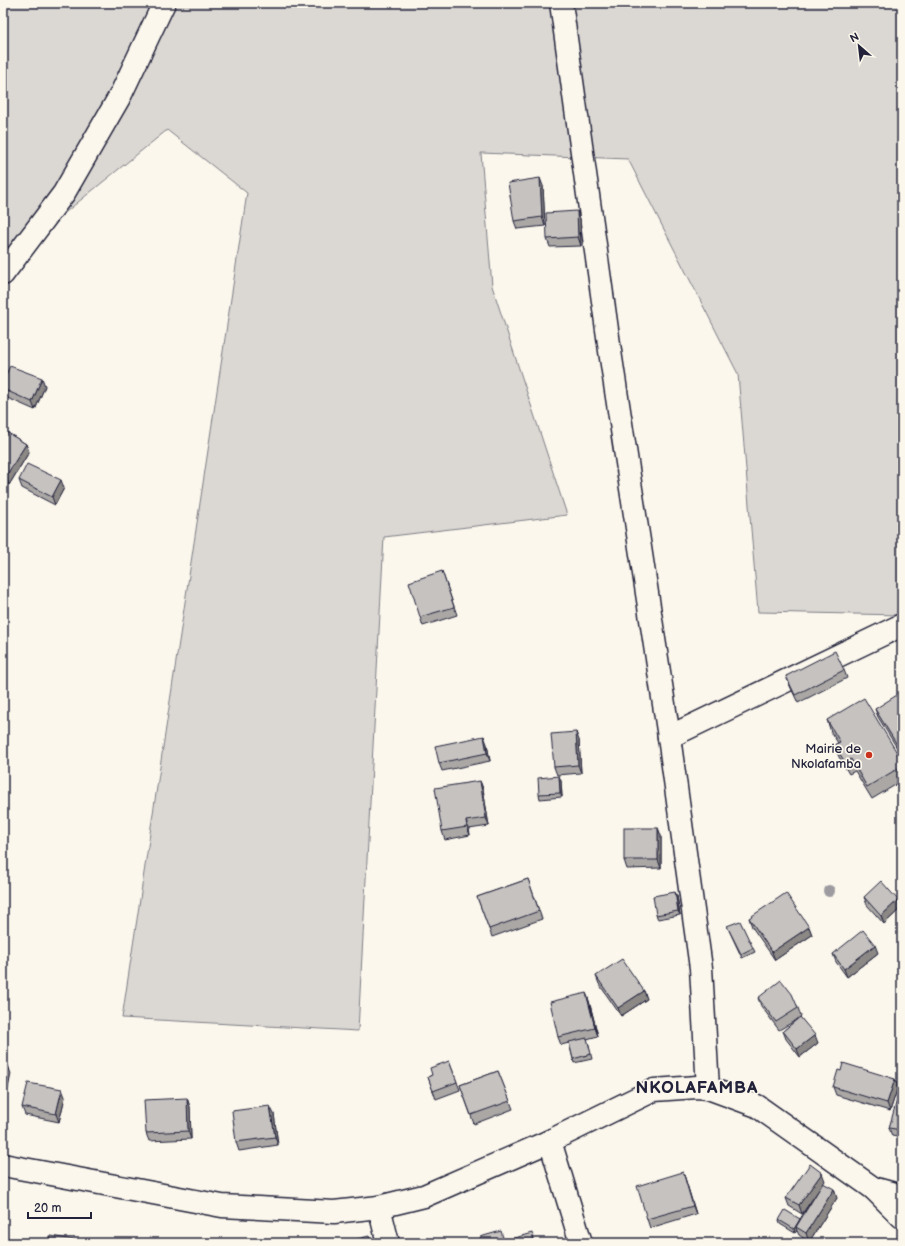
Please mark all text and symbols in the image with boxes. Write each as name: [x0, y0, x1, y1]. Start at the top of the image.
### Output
north arrow: [839, 26, 879, 66]
text: N: [848, 30, 861, 45]
place label: Mairie de Nkolafamba: [791, 741, 861, 772]
marker: Mairie de Nkolafamba: [864, 750, 874, 760]
district label: NKOLAFAMBA: [636, 1078, 758, 1098]
scale bar: [28, 1194, 91, 1220]
text: 20 m: [34, 1201, 61, 1216]

